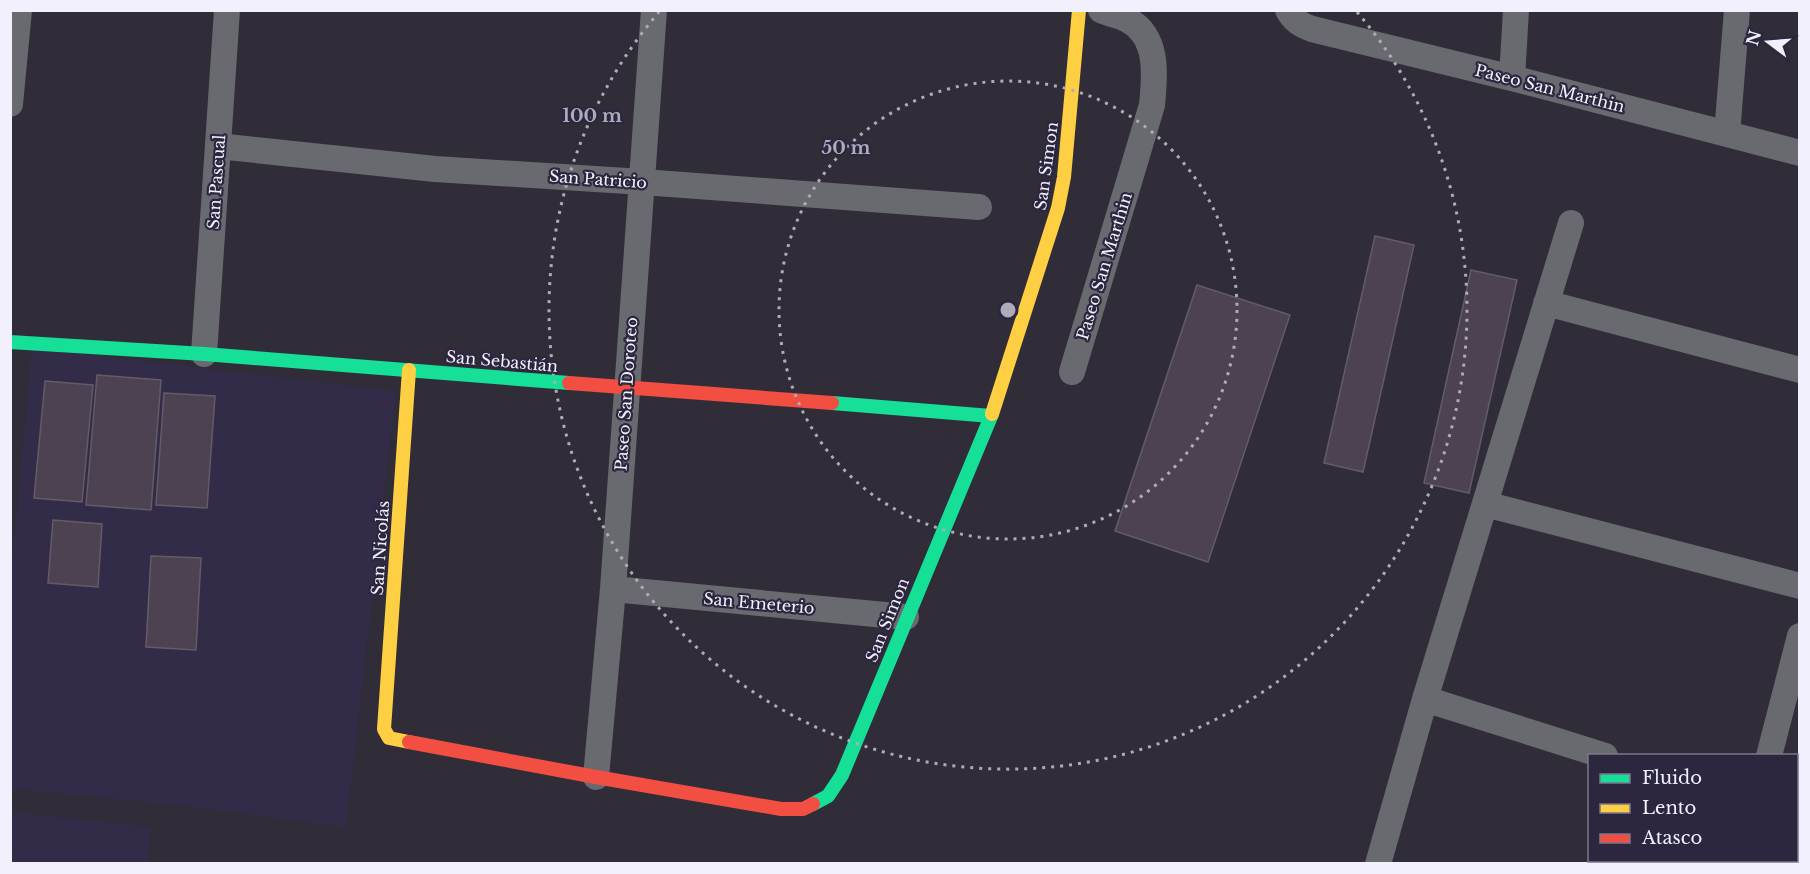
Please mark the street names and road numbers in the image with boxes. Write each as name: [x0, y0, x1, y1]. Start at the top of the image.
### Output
street label: Paseo San Marthin: [1473, 60, 1627, 116]
street label: San Simon: [1030, 120, 1062, 212]
street label: San Pascual: [203, 134, 229, 230]
street label: San Patricio: [548, 166, 648, 192]
street label: Paseo San Marthin: [1072, 190, 1136, 342]
street label: Paseo San Doroteo: [611, 316, 641, 472]
street label: San Sebastián: [445, 346, 559, 376]
street label: San Nicolás: [367, 500, 393, 596]
street label: San Simon: [861, 575, 913, 665]
street label: San Emeterio: [703, 588, 815, 618]

